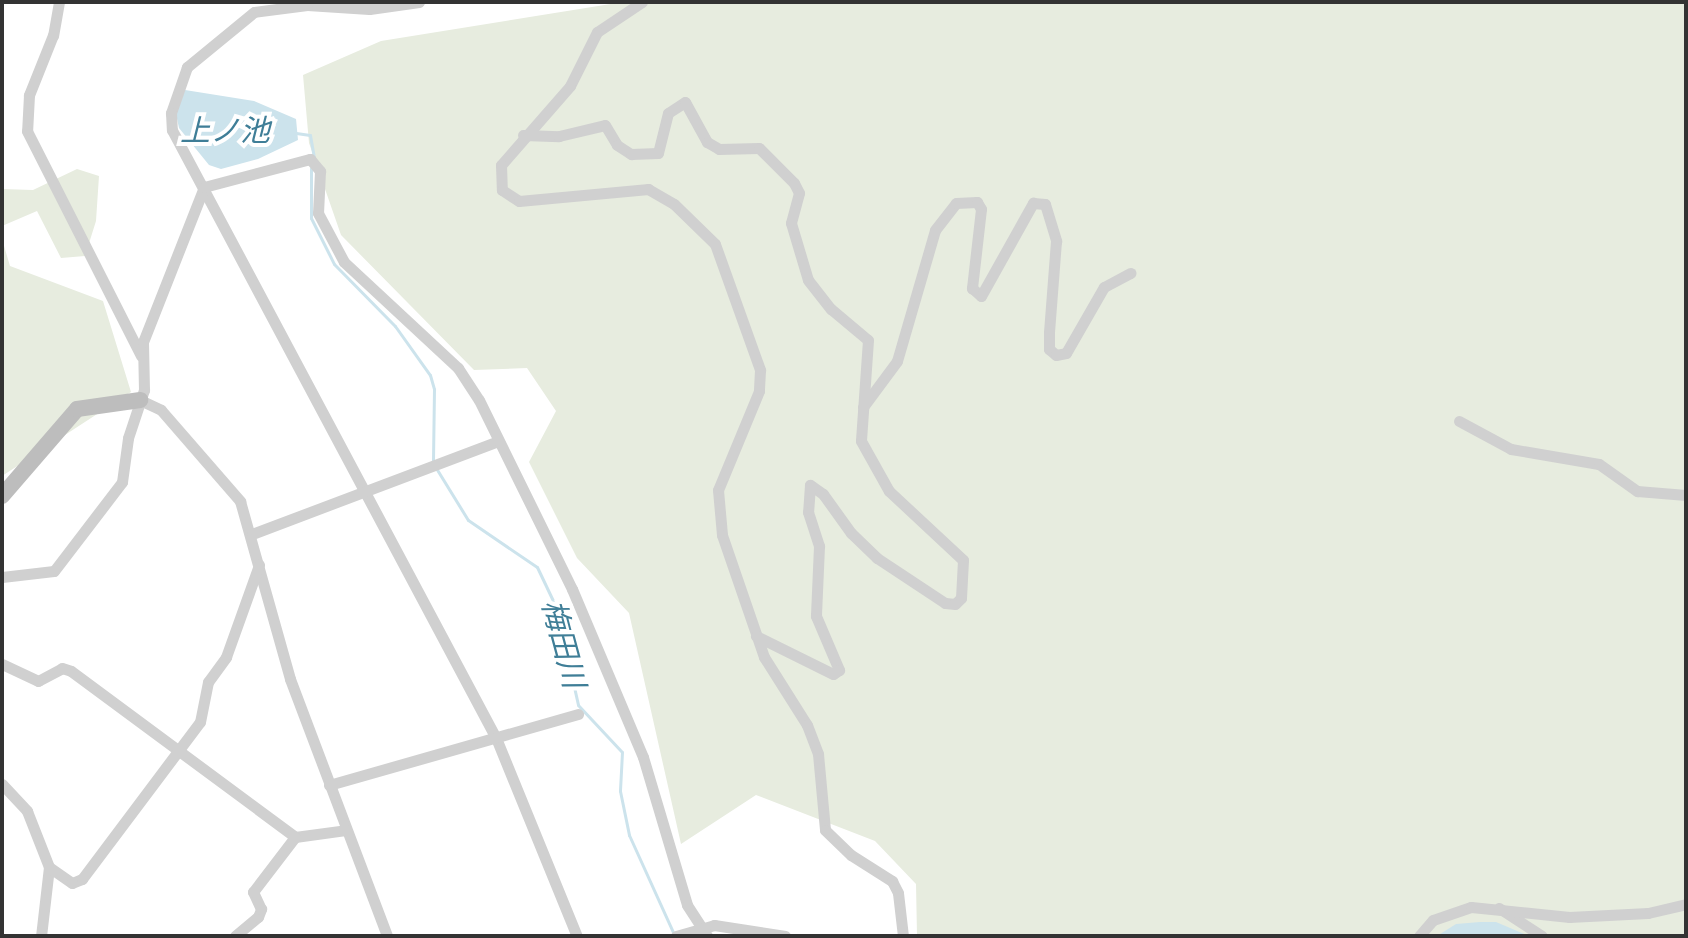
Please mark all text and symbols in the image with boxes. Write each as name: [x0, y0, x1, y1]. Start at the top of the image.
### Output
water label: 上ノ池: [180, 114, 270, 150]
water label: 梅田川: [533, 596, 591, 692]

